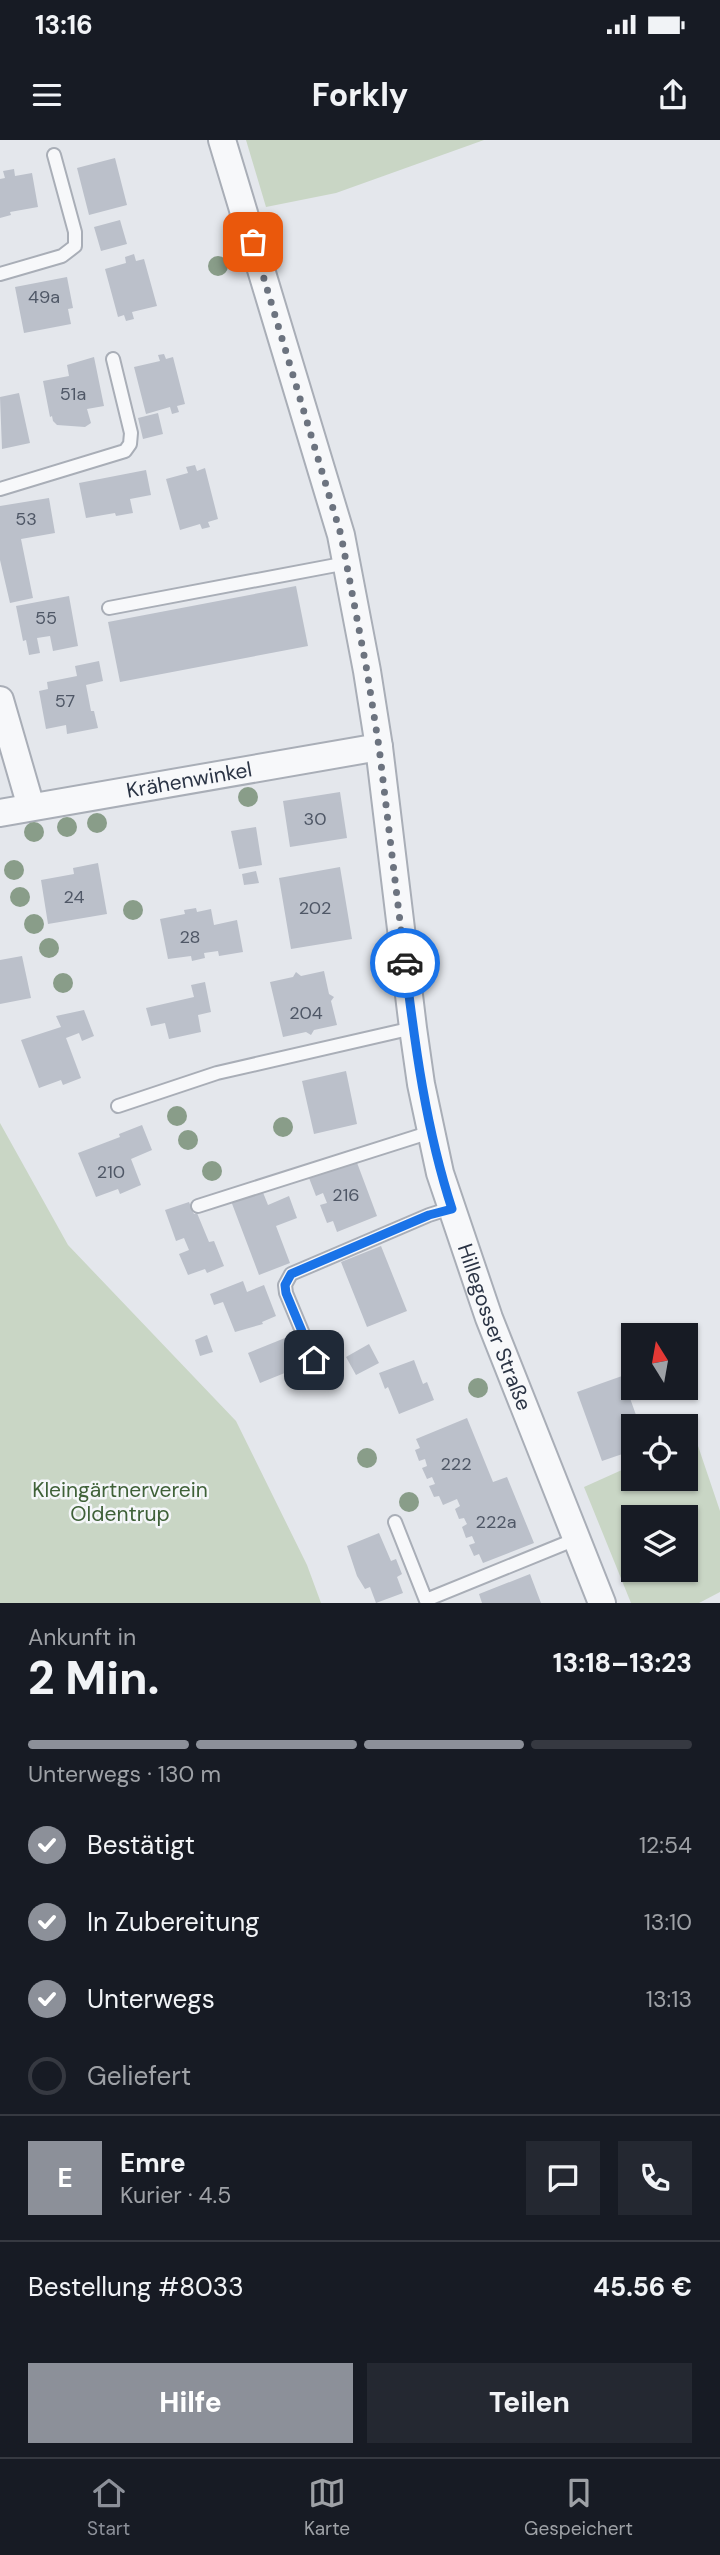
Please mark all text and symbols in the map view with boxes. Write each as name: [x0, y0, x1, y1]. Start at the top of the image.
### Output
text: 13:16: [35, 8, 93, 42]
text: Forkly: [312, 74, 408, 116]
icon: menu: [28, 76, 66, 114]
icon: share: [654, 76, 692, 114]
pin: [223, 212, 283, 272]
icon: bag: [234, 223, 272, 261]
house number: 49a: [28, 285, 60, 309]
house number: 51a: [60, 382, 86, 406]
house number: 53: [15, 507, 37, 531]
house number: 55: [35, 606, 57, 630]
house number: 57: [55, 689, 75, 713]
street label: Krähenwinkel: [124, 755, 254, 805]
house number: 30: [304, 807, 326, 831]
house number: 24: [64, 885, 85, 909]
house number: 202: [299, 896, 331, 920]
house number: 28: [179, 925, 201, 949]
courier: [370, 928, 440, 998]
icon: car: [386, 944, 424, 982]
house number: 204: [289, 1001, 323, 1025]
house number: 210: [97, 1160, 125, 1184]
house number: 216: [332, 1183, 360, 1207]
street label: Hillegosser Straße: [451, 1240, 538, 1415]
north arrow: [621, 1323, 698, 1400]
map controls: [621, 1323, 698, 1582]
pin: [284, 1330, 344, 1390]
icon: home: [295, 1341, 333, 1379]
button: locate: [621, 1414, 698, 1491]
house number: 222: [440, 1452, 472, 1476]
park label: Kleingärtnerverein Oldentrup: [32, 1476, 208, 1528]
button: layers: [621, 1505, 698, 1582]
house number: 222a: [476, 1510, 516, 1534]
text: Ankunft in: [28, 1622, 136, 1652]
text: 13:18–13:23: [553, 1646, 692, 1680]
text: 2 Min.: [28, 1648, 159, 1708]
text: Unterwegs · 130 m: [28, 1759, 221, 1789]
icon: check: [28, 1826, 66, 1864]
text: Bestätigt: [87, 1828, 195, 1862]
text: 12:54: [639, 1830, 692, 1860]
icon: check: [28, 1903, 66, 1941]
text: In Zubereitung: [87, 1905, 260, 1939]
text: 13:10: [644, 1907, 692, 1937]
icon: check: [28, 1980, 66, 2018]
text: Unterwegs: [87, 1982, 215, 2016]
text: 13:13: [646, 1984, 692, 2014]
text: Geliefert: [87, 2059, 191, 2093]
button: chat: [526, 2141, 600, 2215]
button: phone: [618, 2141, 692, 2215]
text: Emre: [120, 2146, 186, 2180]
text: E: [57, 2161, 73, 2195]
text: Kurier · 4.5: [120, 2180, 231, 2210]
text: Bestellung #8033: [28, 2270, 244, 2304]
text: 45.56 €: [593, 2270, 692, 2304]
button: Hilfe: [28, 2363, 353, 2443]
button: Teilen: [367, 2363, 692, 2443]
tab: Start: [87, 2474, 130, 2541]
tab: Karte: [304, 2474, 350, 2541]
tab: Gespeichert: [524, 2474, 633, 2541]

